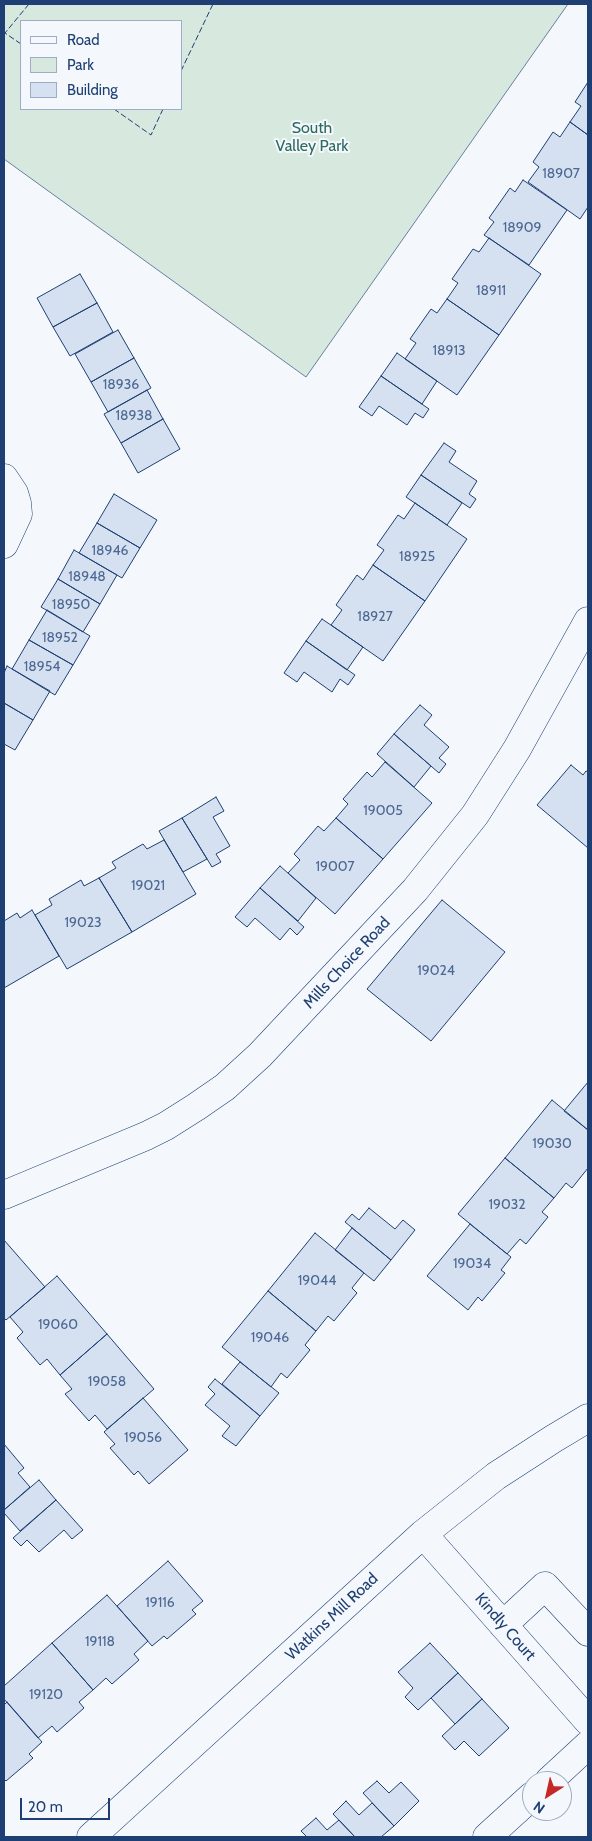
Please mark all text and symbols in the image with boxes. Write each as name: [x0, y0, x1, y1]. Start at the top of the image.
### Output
legend: [20, 20, 182, 110]
text: Road: [67, 31, 100, 49]
text: Park: [67, 56, 94, 74]
text: Building: [67, 81, 118, 99]
park label: South Valley Park: [276, 118, 348, 156]
house number: 18907: [542, 166, 580, 182]
house number: 18909: [503, 220, 541, 236]
house number: 18911: [476, 283, 506, 299]
house number: 18913: [432, 343, 466, 359]
house number: 18936: [103, 377, 139, 393]
house number: 18938: [115, 408, 153, 424]
house number: 18946: [91, 543, 129, 559]
house number: 18925: [399, 549, 435, 565]
house number: 18948: [68, 569, 106, 585]
house number: 18950: [52, 597, 90, 613]
house number: 18927: [357, 609, 393, 625]
house number: 18952: [42, 630, 78, 646]
house number: 18954: [24, 659, 60, 675]
house number: 19005: [363, 803, 403, 819]
house number: 19007: [316, 859, 354, 875]
house number: 19021: [131, 878, 165, 894]
street label: Mills Choice Road: [300, 913, 394, 1013]
house number: 19023: [64, 915, 102, 931]
house number: 19024: [417, 963, 455, 979]
house number: 19030: [532, 1136, 572, 1152]
house number: 19032: [488, 1197, 526, 1213]
house number: 19034: [453, 1256, 491, 1272]
house number: 19044: [298, 1273, 336, 1289]
house number: 19060: [38, 1317, 78, 1333]
house number: 19046: [251, 1330, 289, 1346]
house number: 19058: [88, 1374, 126, 1390]
house number: 19056: [124, 1430, 162, 1446]
street label: Watkins Mill Road: [282, 1569, 382, 1665]
street label: Kindly Court: [470, 1589, 540, 1665]
house number: 19116: [145, 1595, 175, 1611]
house number: 19118: [85, 1634, 115, 1650]
house number: 19120: [29, 1687, 63, 1703]
north arrow: [522, 1771, 572, 1821]
scale bar: [22, 1788, 112, 1820]
text: N: [530, 1797, 548, 1818]
text: 20 m: [28, 1798, 63, 1816]

